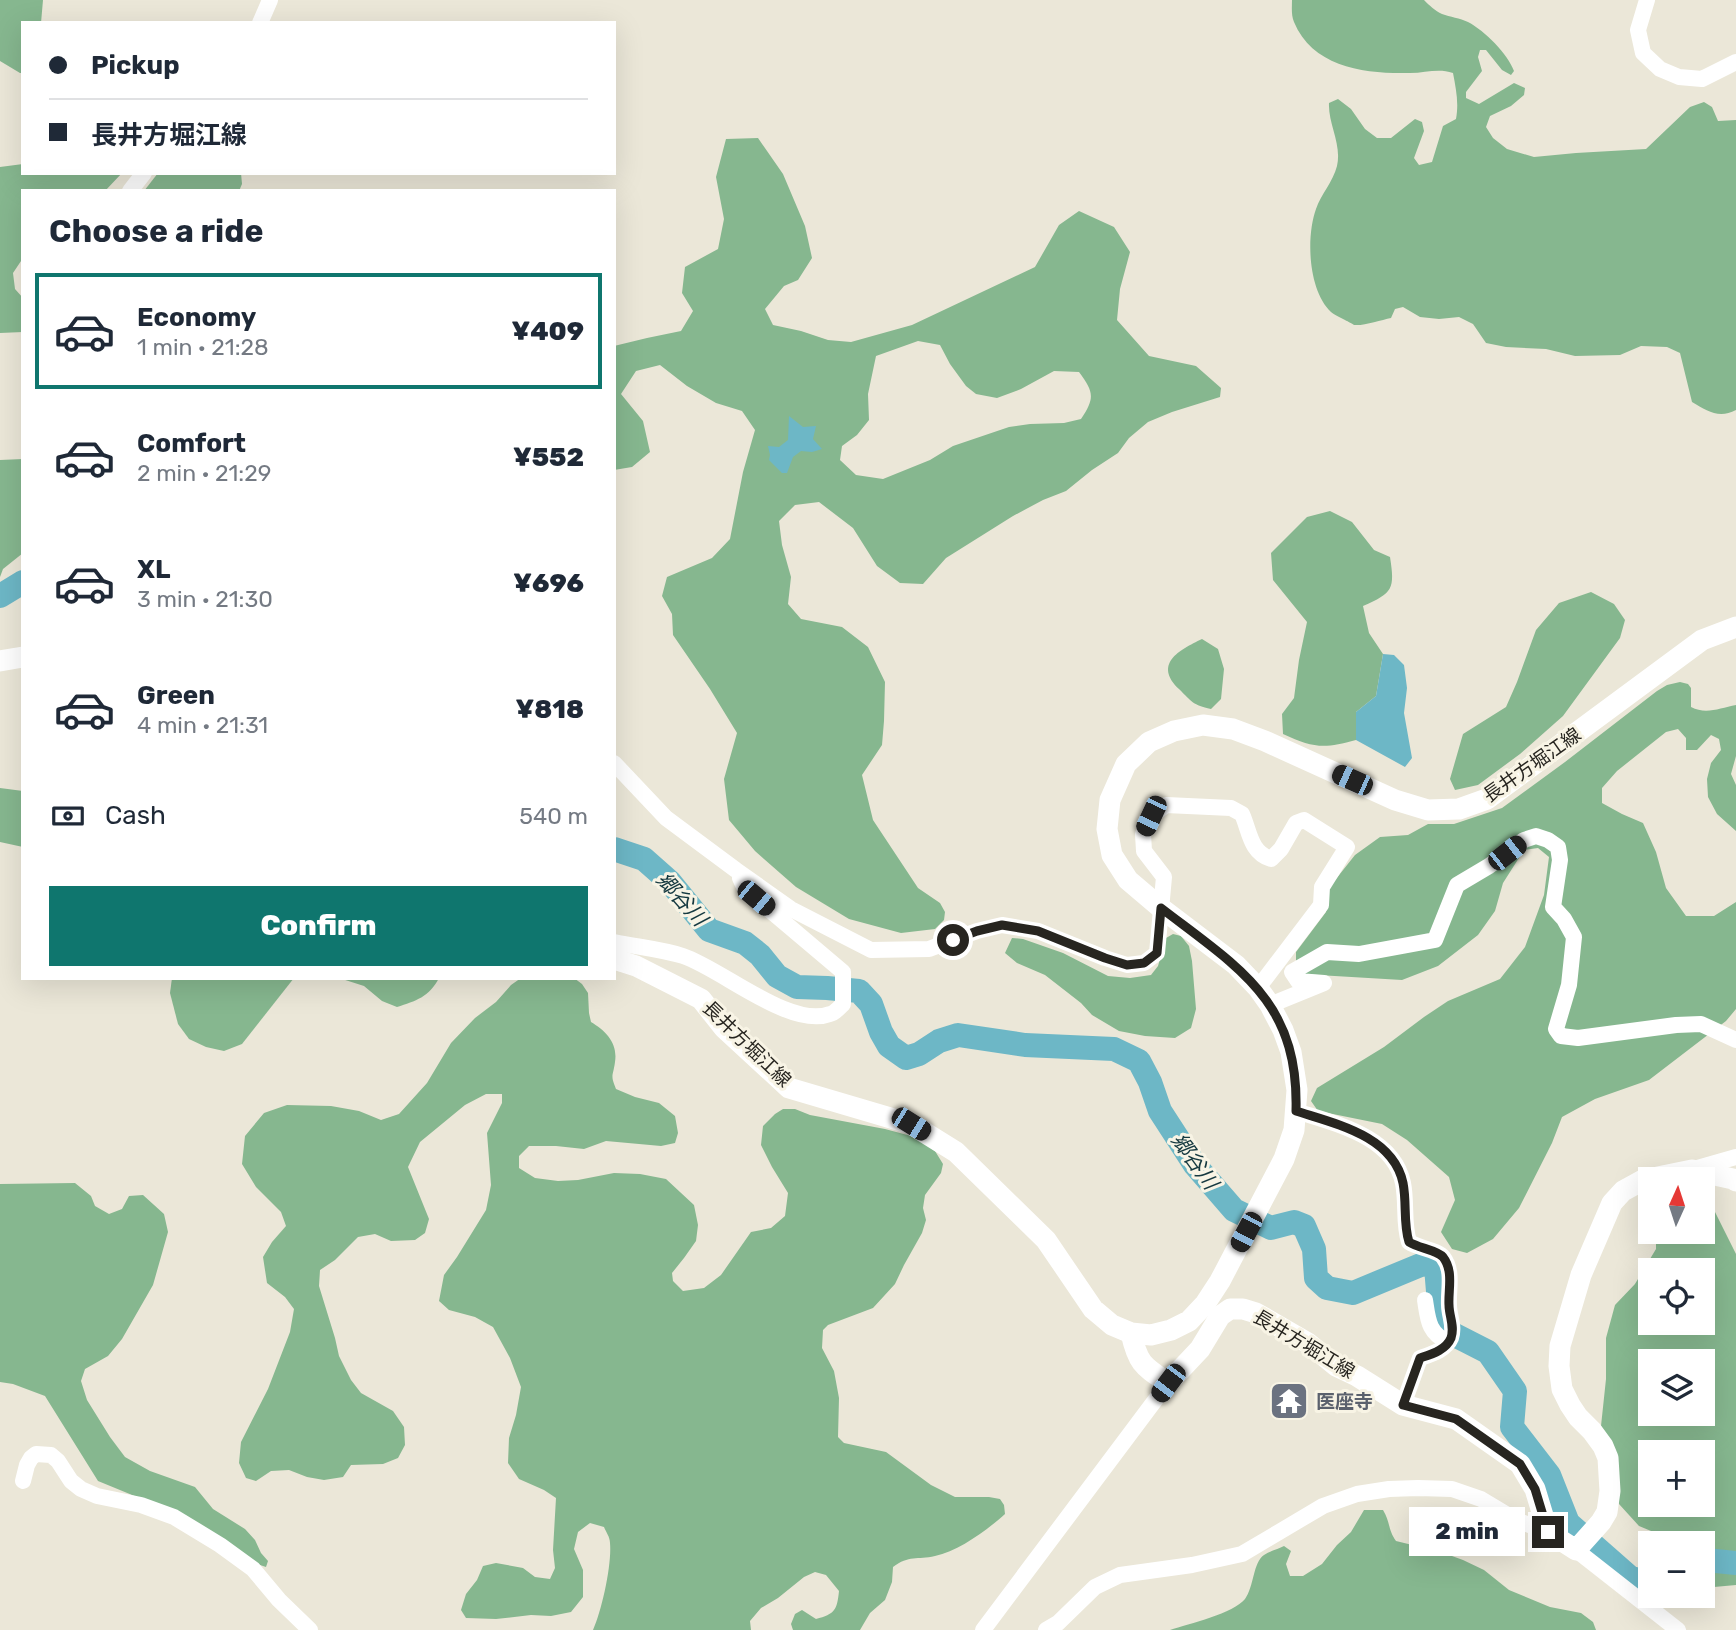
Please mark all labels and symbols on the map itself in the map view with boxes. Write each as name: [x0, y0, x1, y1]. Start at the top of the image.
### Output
street label: 長井方堀江線: [1479, 723, 1585, 807]
car: [1329, 762, 1376, 798]
car: [1133, 793, 1170, 839]
car: [1484, 832, 1531, 874]
water label: 郷谷川: [652, 867, 714, 932]
car: [734, 876, 779, 920]
route start: [937, 924, 969, 956]
street label: 長井方堀江線: [698, 996, 796, 1092]
car: [888, 1104, 935, 1144]
water label: 郷谷川: [1166, 1128, 1225, 1195]
north arrow: [1638, 1167, 1715, 1244]
car: [1227, 1209, 1266, 1255]
street label: 長井方堀江線: [1249, 1305, 1359, 1383]
car: [1147, 1360, 1190, 1406]
temple icon: 医座寺: [1268, 1380, 1310, 1422]
place label: 医座寺: [1316, 1390, 1373, 1413]
callout: 2 min: [1408, 1508, 1524, 1556]
route end: [1532, 1516, 1564, 1548]

